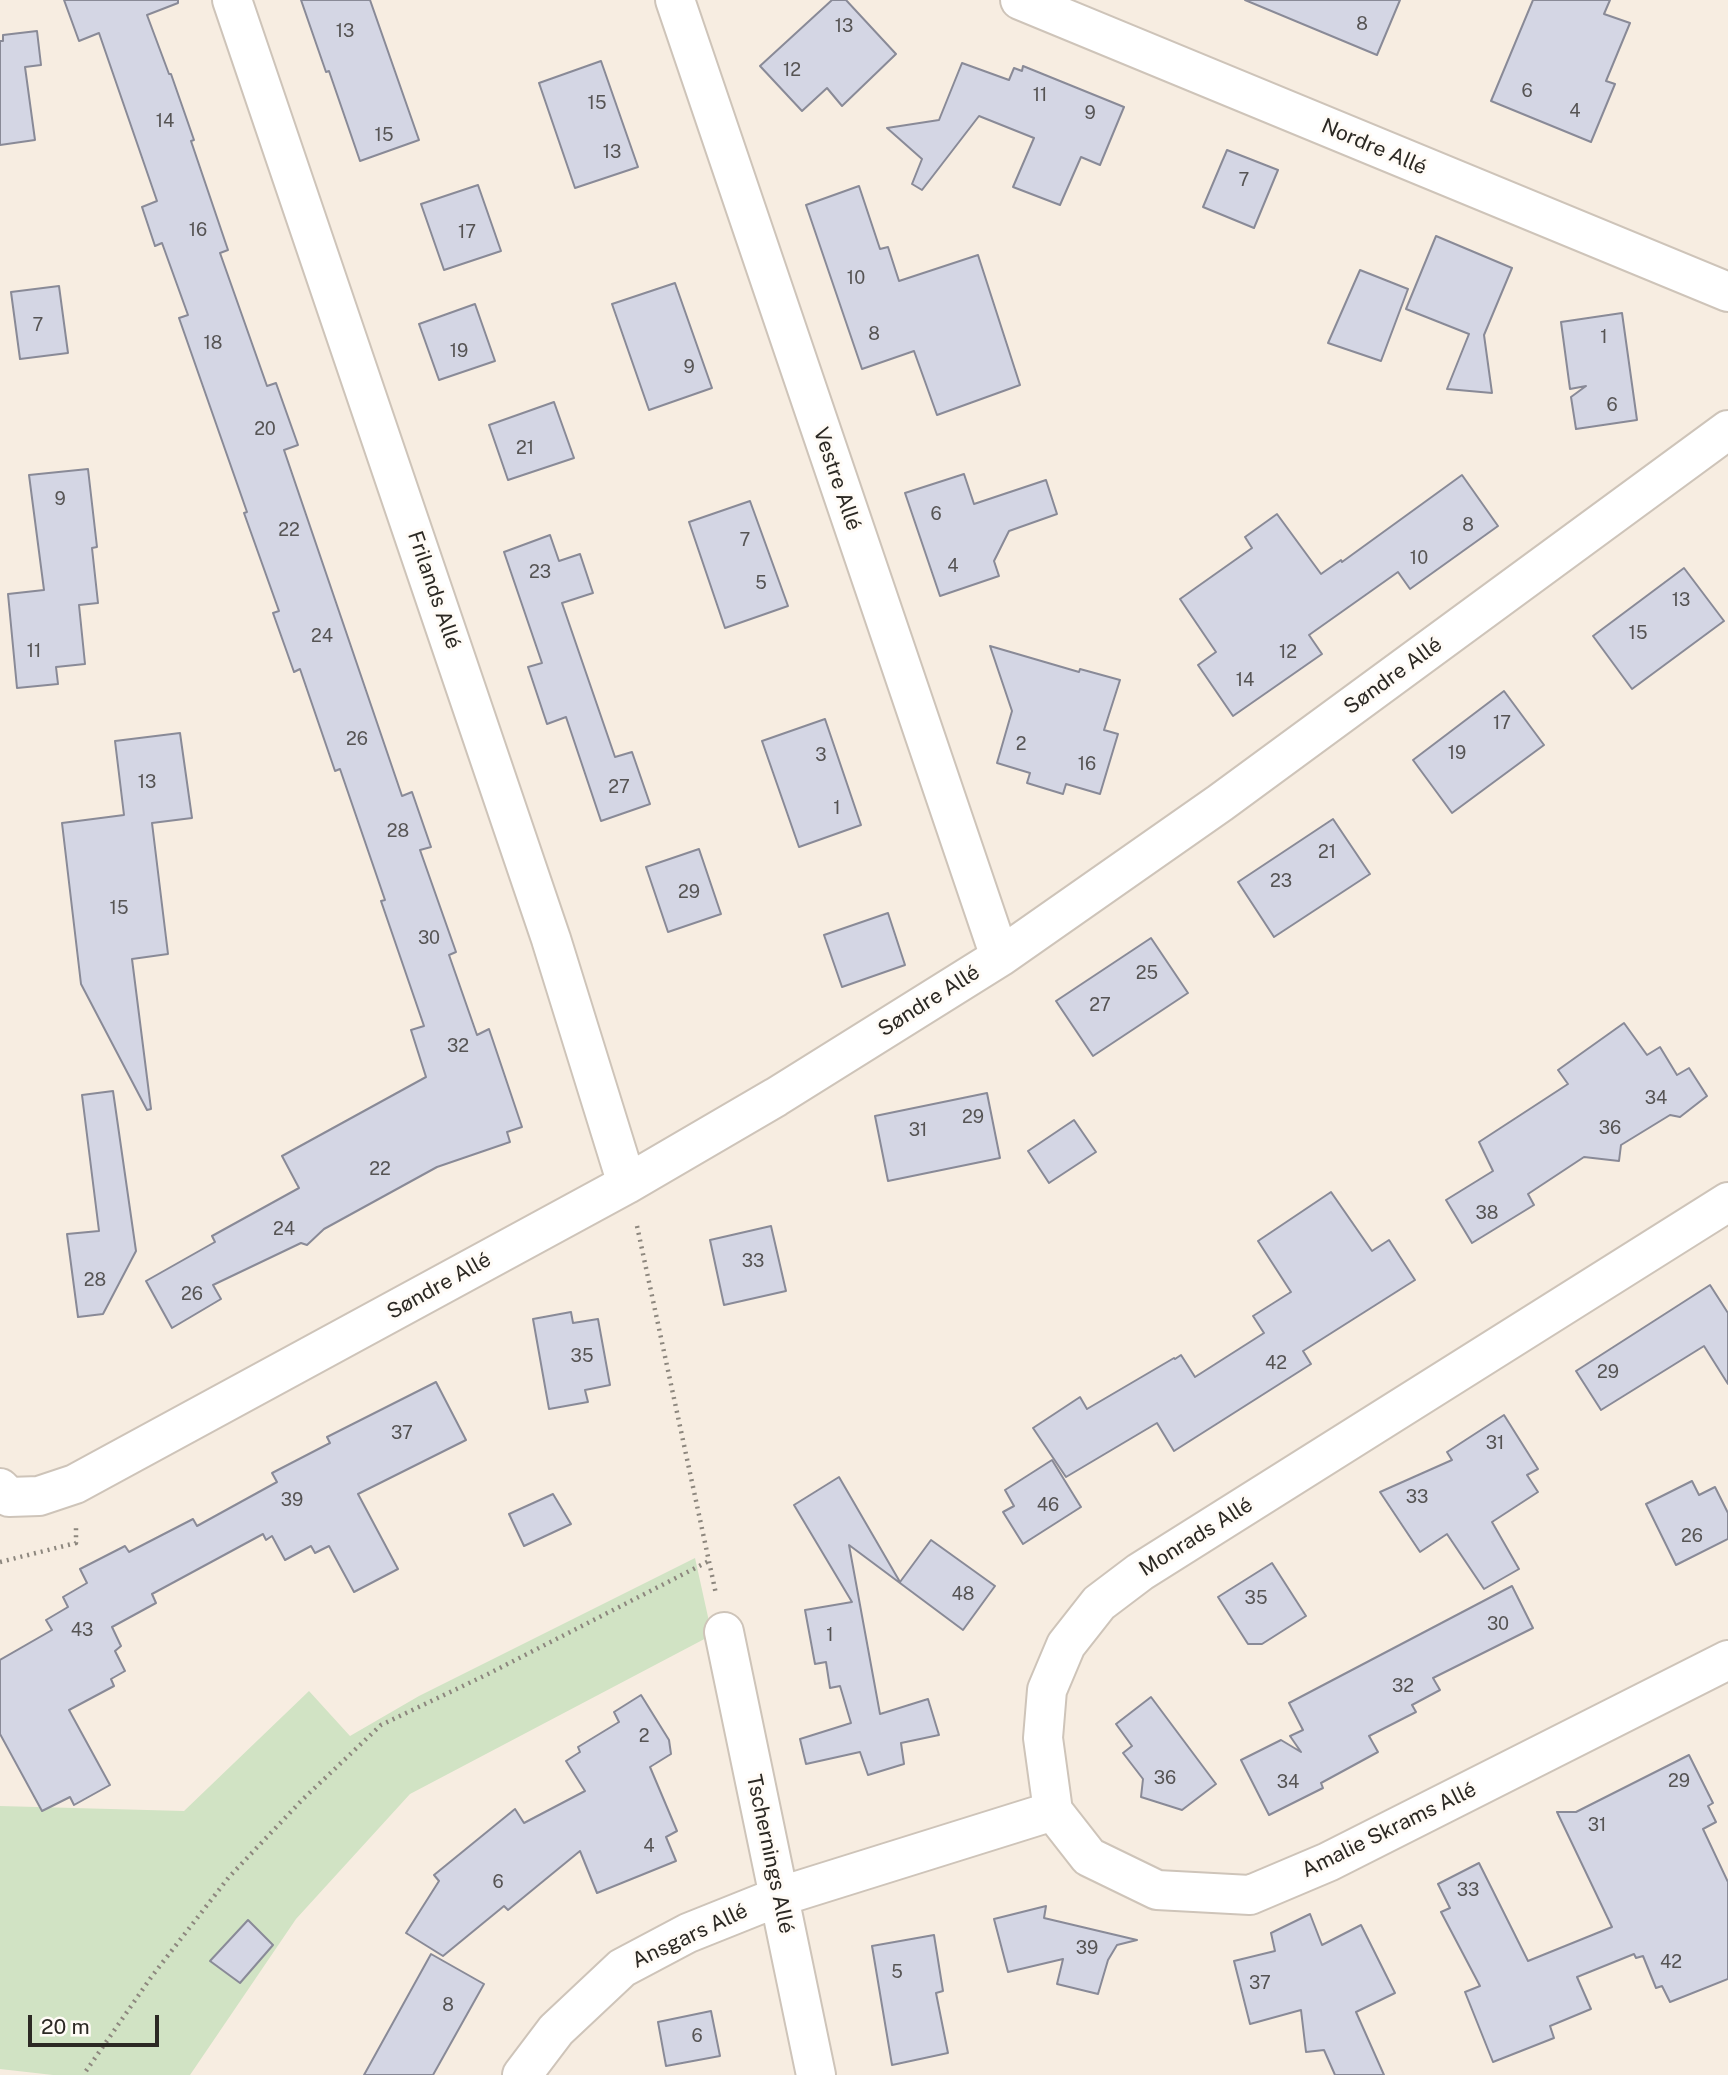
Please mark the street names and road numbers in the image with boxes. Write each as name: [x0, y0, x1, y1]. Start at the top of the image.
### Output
street label: Nordre Allé: [1318, 114, 1430, 180]
street label: Vestre Allé: [808, 424, 866, 534]
street label: Frilands Allé: [402, 528, 466, 652]
street label: Søndre Allé: [1339, 632, 1447, 720]
street label: Søndre Allé: [874, 960, 984, 1042]
street label: Søndre Allé: [383, 1247, 495, 1325]
street label: Monrads Allé: [1135, 1492, 1257, 1582]
street label: Tschernings Allé: [741, 1772, 799, 1936]
street label: Amalie Skrams Allé: [1298, 1777, 1480, 1883]
street label: Ansgars Allé: [628, 1898, 752, 1974]

